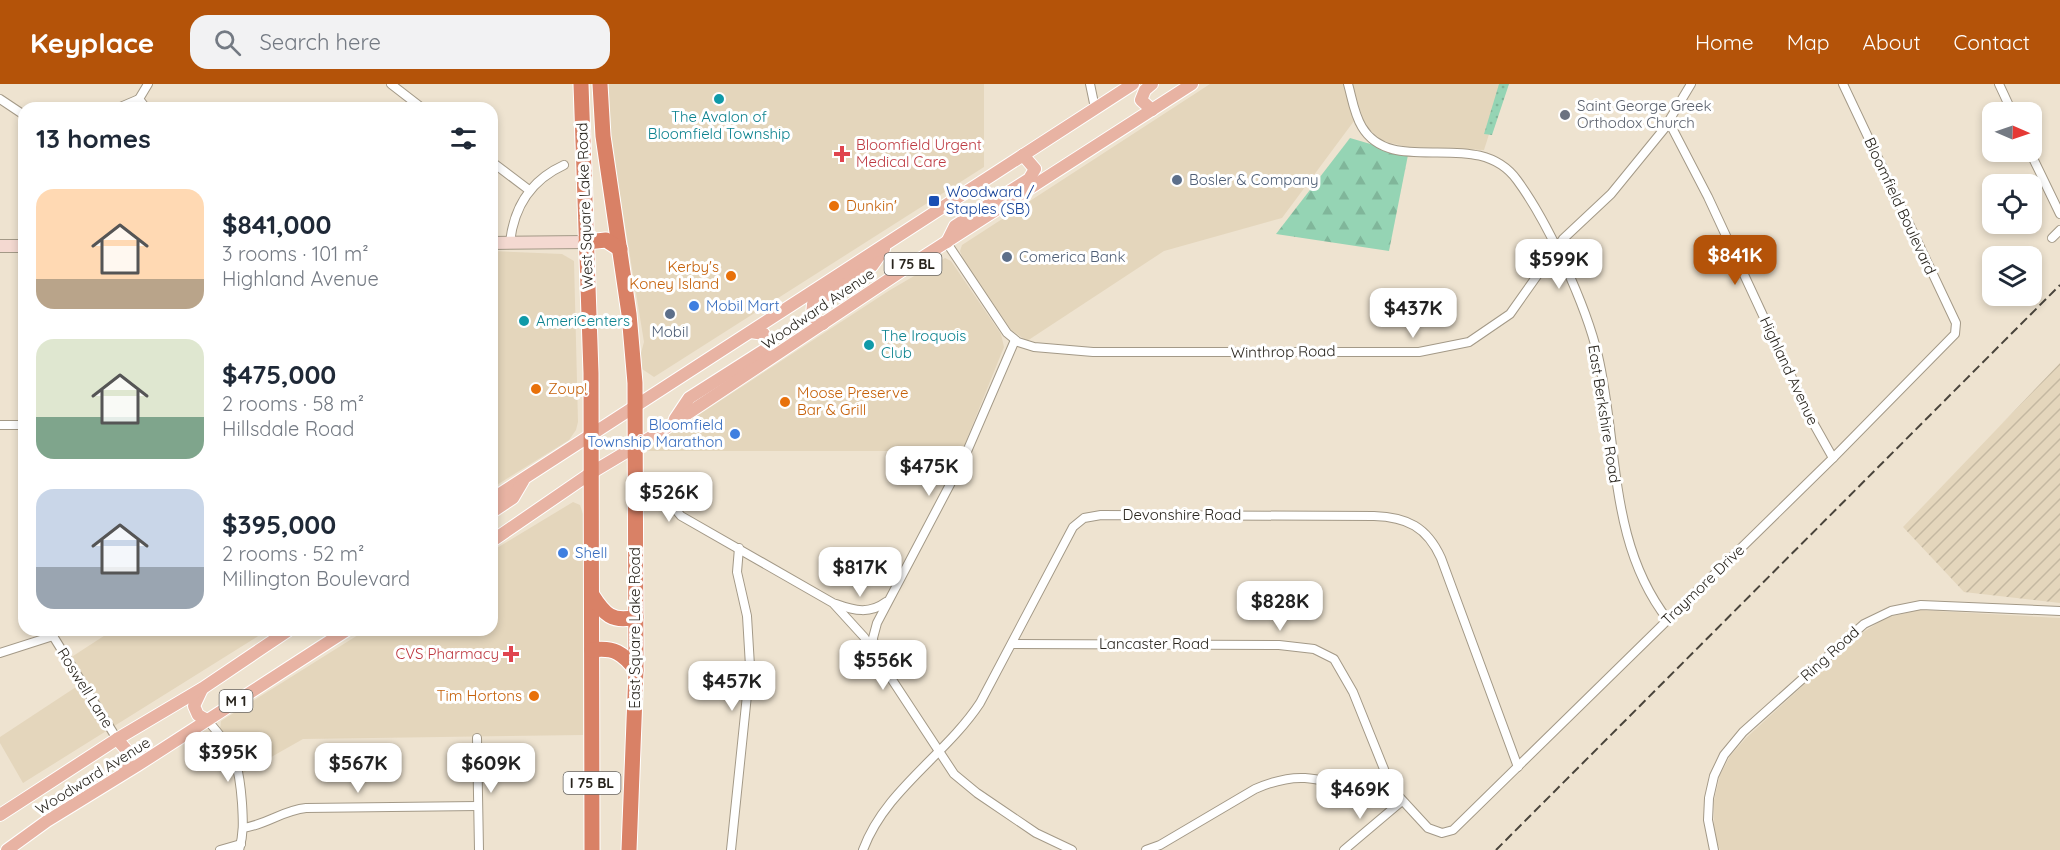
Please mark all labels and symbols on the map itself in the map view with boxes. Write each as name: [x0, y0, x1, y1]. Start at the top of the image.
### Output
marker: The Avalon of Bloomfield Township: [712, 92, 726, 106]
place label: Saint George Greek Orthodox Church: [1577, 96, 1712, 132]
north arrow: [1982, 102, 2042, 162]
place label: The Avalon of Bloomfield Township: [648, 107, 790, 143]
marker: Saint George Greek Orthodox Church: [1558, 108, 1572, 122]
street label: West Square Lake Road: [572, 122, 597, 290]
street label: Bloomfield Boulevard: [1860, 134, 1941, 277]
place label: Bloomfield Urgent Medical Care: [856, 135, 982, 171]
marker: Bloomfield Urgent Medical Care: [833, 145, 851, 163]
place label: Bosler & Company: [1189, 170, 1319, 189]
marker: Bosler & Company: [1170, 173, 1184, 187]
place label: Woodward / Staples (SB): [946, 182, 1035, 218]
marker: Woodward / Staples (SB): [927, 194, 941, 208]
place label: Dunkin': [846, 196, 897, 215]
marker: Dunkin': [827, 199, 841, 213]
pin: $841K: [1693, 235, 1777, 286]
pin: $599K: [1517, 239, 1601, 290]
place label: Comerica Bank: [1019, 247, 1126, 266]
marker: Comerica Bank: [1000, 250, 1014, 264]
road number: I 75 BL: [884, 253, 942, 275]
place label: Kerby's Koney Island: [629, 257, 719, 293]
street label: Woodward Avenue: [758, 264, 878, 353]
marker: Kerby's Koney Island: [724, 269, 738, 283]
pin: $437K: [1371, 288, 1455, 339]
place label: Mobil Mart: [706, 296, 780, 315]
marker: Mobil Mart: [687, 299, 701, 313]
marker: Mobil: [663, 307, 677, 321]
place label: AmeriCenters: [536, 311, 630, 330]
street label: Highland Avenue: [1756, 313, 1823, 428]
marker: AmeriCenters: [517, 314, 531, 328]
place label: Mobil: [651, 322, 689, 341]
place label: The Iroquois Club: [881, 326, 966, 362]
marker: The Iroquois Club: [862, 338, 876, 352]
street label: Winthrop Road: [1230, 341, 1336, 362]
street label: East Berkshire Road: [1584, 343, 1625, 484]
place label: Zoup!: [548, 379, 587, 398]
marker: Zoup!: [529, 382, 543, 396]
place label: Moose Preserve Bar & Grill: [797, 383, 908, 419]
marker: Moose Preserve Bar & Grill: [778, 395, 792, 409]
place label: Bloomfield Township Marathon: [587, 415, 723, 451]
marker: Bloomfield Township Marathon: [728, 427, 742, 441]
pin: $475K: [887, 446, 971, 497]
pin: $526K: [627, 472, 711, 523]
street label: Devonshire Road: [1123, 505, 1241, 524]
street label: Traymore Drive: [1657, 540, 1748, 629]
place label: Shell: [575, 543, 607, 562]
marker: Shell: [556, 546, 570, 560]
street label: East Square Lake Road: [625, 547, 644, 709]
pin: $817K: [818, 547, 902, 598]
pin: $828K: [1238, 581, 1322, 632]
street label: Ring Road: [1796, 622, 1863, 685]
street label: Lancaster Road: [1099, 634, 1209, 653]
pin: $556K: [841, 640, 925, 691]
street label: Roswell Lane: [53, 644, 118, 731]
place label: CVS Pharmacy: [395, 644, 499, 663]
marker: CVS Pharmacy: [504, 647, 518, 661]
pin: $457K: [690, 661, 774, 712]
place label: Tim Hortons: [437, 686, 522, 705]
marker: Tim Hortons: [527, 689, 541, 703]
road number: M 1: [220, 690, 252, 712]
pin: $395K: [186, 732, 270, 783]
street label: Woodward Avenue: [32, 733, 154, 819]
pin: $567K: [316, 743, 400, 794]
pin: $609K: [449, 743, 533, 794]
pin: $469K: [1318, 769, 1402, 820]
road number: I 75 BL: [564, 772, 620, 794]

